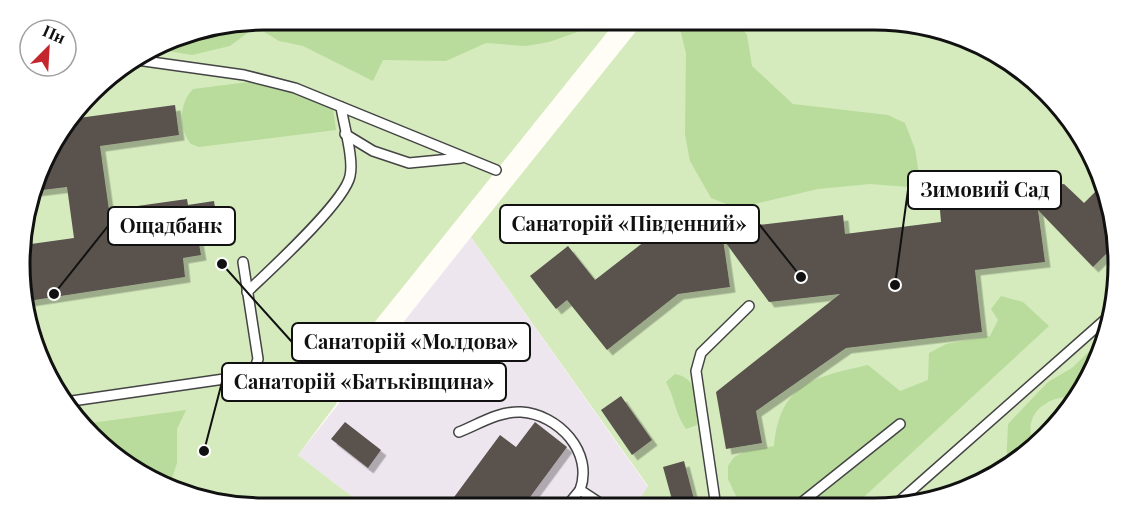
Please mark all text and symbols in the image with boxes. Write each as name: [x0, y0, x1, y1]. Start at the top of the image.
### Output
north arrow: [18, 18, 78, 78]
text: Пн: [40, 20, 69, 48]
callout: Зимовий Сад: [908, 171, 1061, 209]
text: Зимовий Сад: [920, 175, 1050, 202]
callout: Санаторій «Південний»: [500, 205, 759, 243]
callout: Ощадбанк: [108, 207, 235, 245]
text: Санаторій «Південний»: [511, 209, 747, 236]
text: Ощадбанк: [120, 211, 223, 238]
callout: Санаторій «Молдова»: [292, 323, 530, 361]
text: Санаторій «Молдова»: [304, 327, 518, 354]
callout: Санаторій «Батьківщина»: [222, 363, 506, 401]
text: Санаторій «Батьківщина»: [234, 367, 494, 394]

